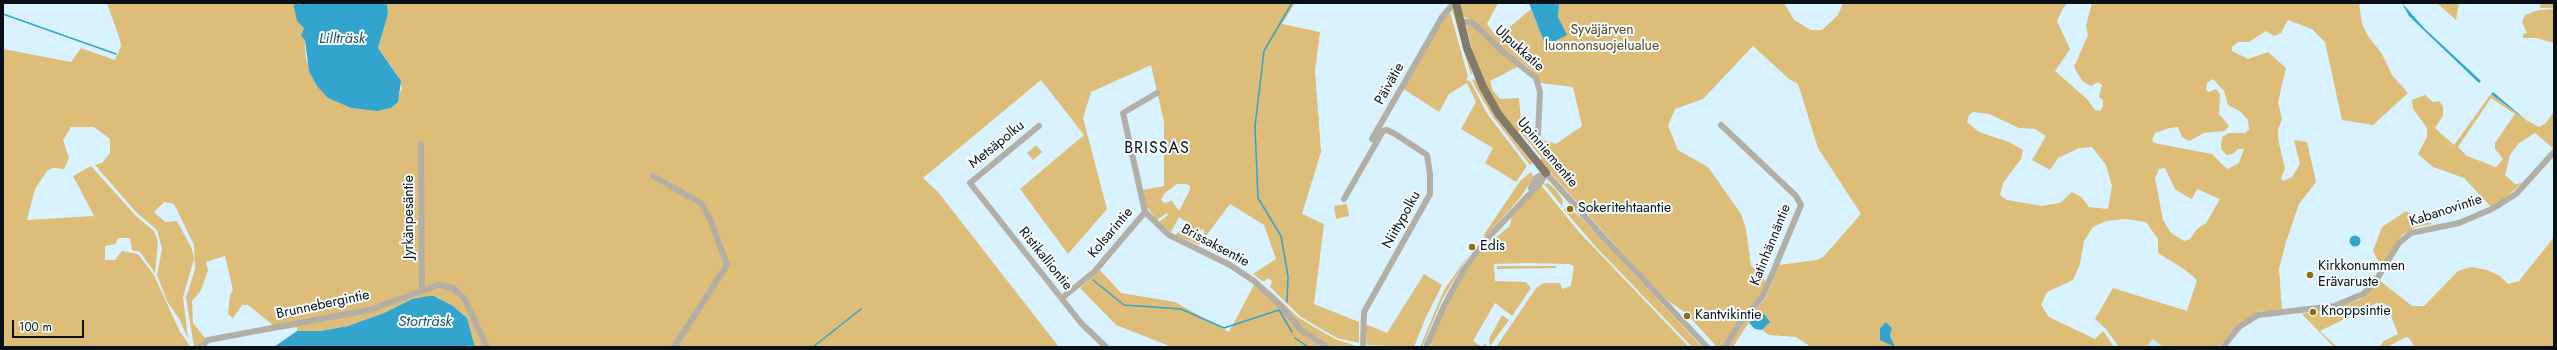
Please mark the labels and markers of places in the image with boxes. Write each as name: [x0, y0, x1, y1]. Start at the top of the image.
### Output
place label: Sokeritehtaantie: [1578, 201, 1671, 217]
marker: Sokeritehtaantie: [1565, 204, 1575, 214]
place label: Edis: [1480, 239, 1505, 255]
marker: Edis: [1467, 242, 1477, 252]
place label: Kirkkonummen Erävaruste: [2318, 259, 2405, 292]
marker: Kirkkonummen Erävaruste: [2305, 270, 2315, 280]
place label: Knoppsintie: [2321, 304, 2391, 320]
marker: Knoppsintie: [2308, 307, 2318, 317]
place label: Kantvikintie: [1695, 308, 1762, 324]
marker: Kantvikintie: [1682, 311, 1692, 321]

